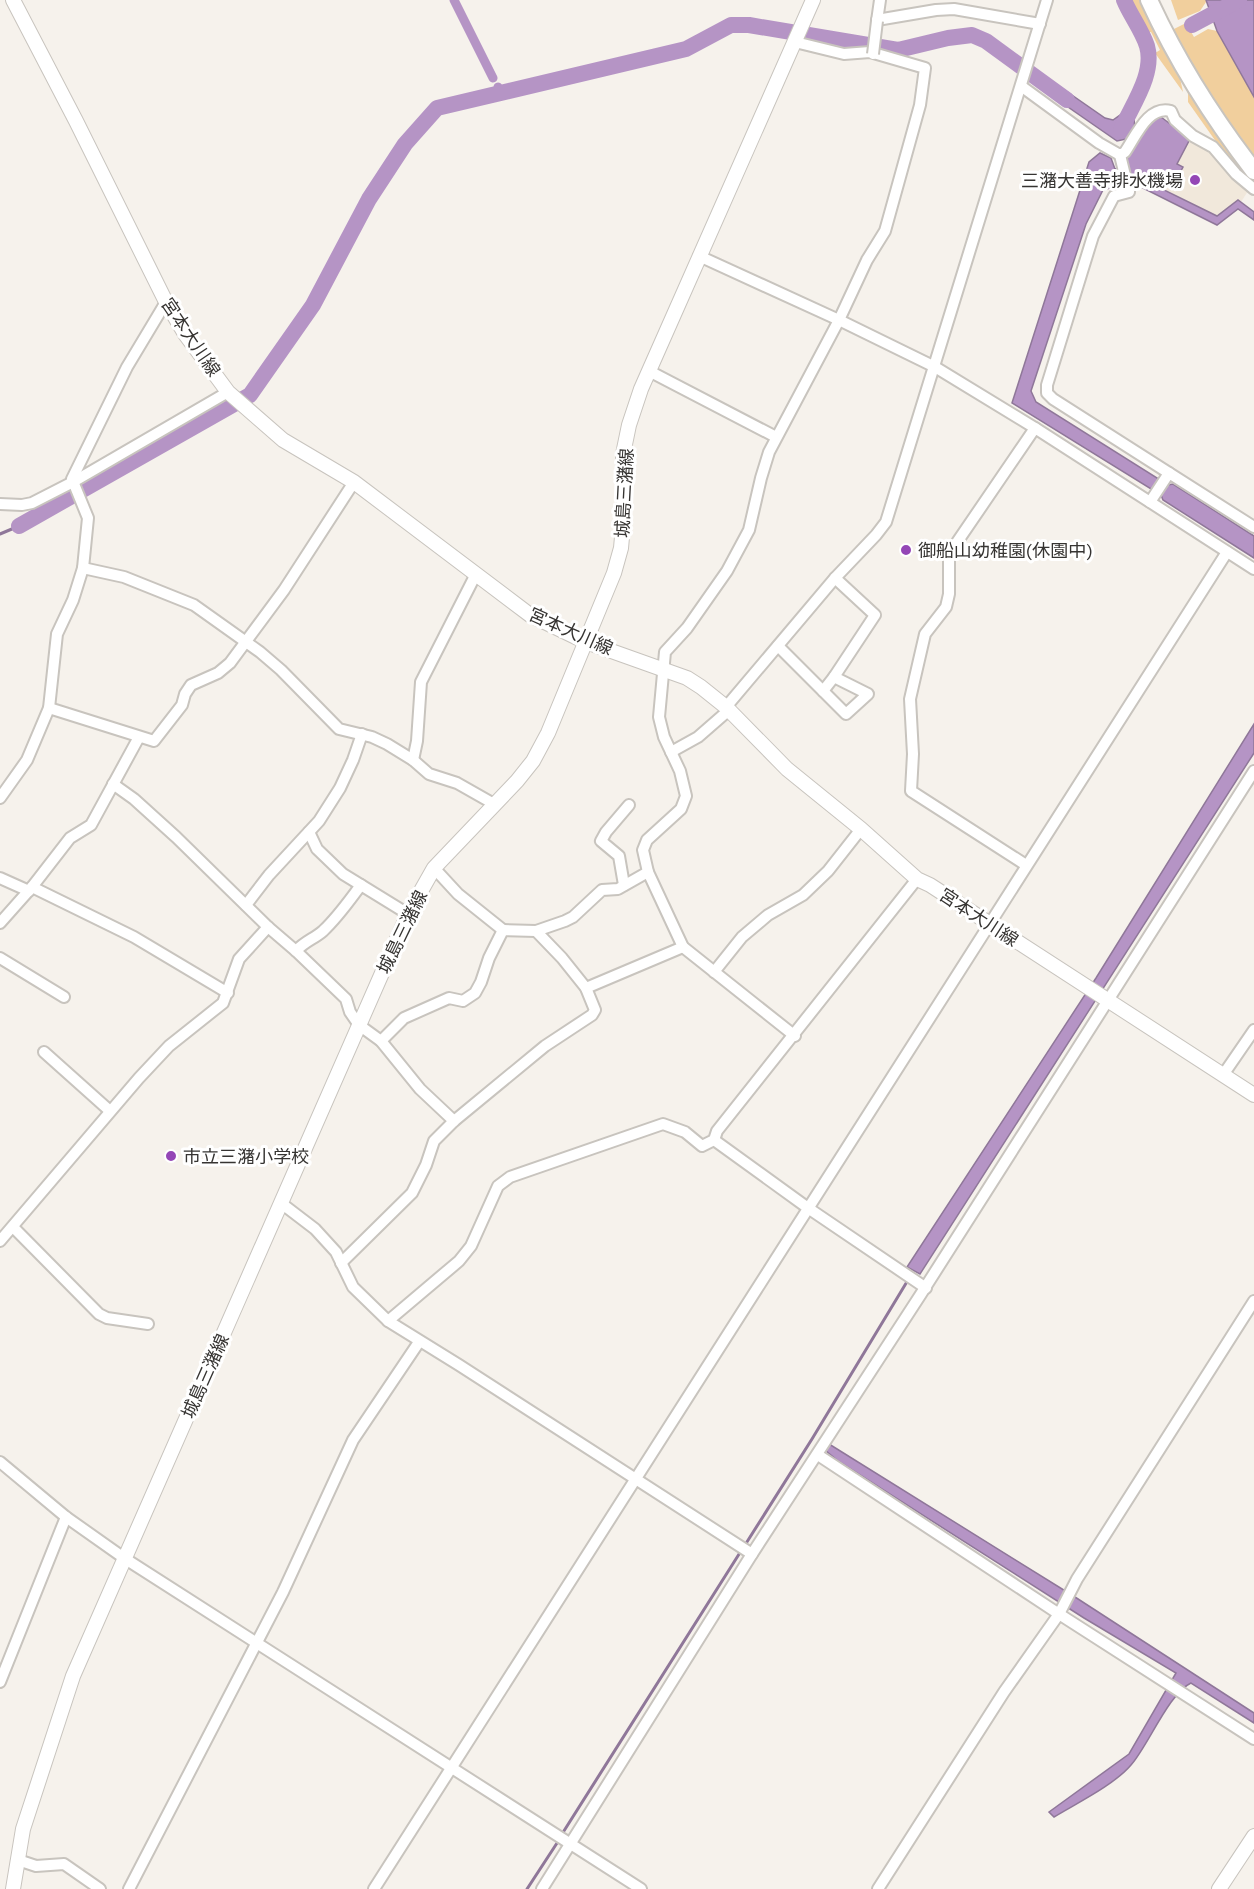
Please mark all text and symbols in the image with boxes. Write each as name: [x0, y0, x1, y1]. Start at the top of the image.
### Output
place label: 三潴大善寺排水機場: [1021, 170, 1183, 191]
marker: 三潴大善寺排水機場: [1188, 173, 1202, 187]
street label: 宮本大川線: [157, 294, 225, 380]
street label: 城島三潴線: [611, 448, 637, 538]
place label: 御船山幼稚園(休園中): [918, 540, 1093, 561]
marker: 御船山幼稚園(休園中): [899, 543, 913, 557]
street label: 宮本大川線: [526, 603, 616, 659]
street label: 宮本大川線: [936, 884, 1022, 950]
street label: 城島三潴線: [373, 887, 431, 977]
place label: 市立三潴小学校: [183, 1146, 309, 1167]
marker: 市立三潴小学校: [164, 1149, 178, 1163]
street label: 城島三潴線: [177, 1331, 233, 1421]

